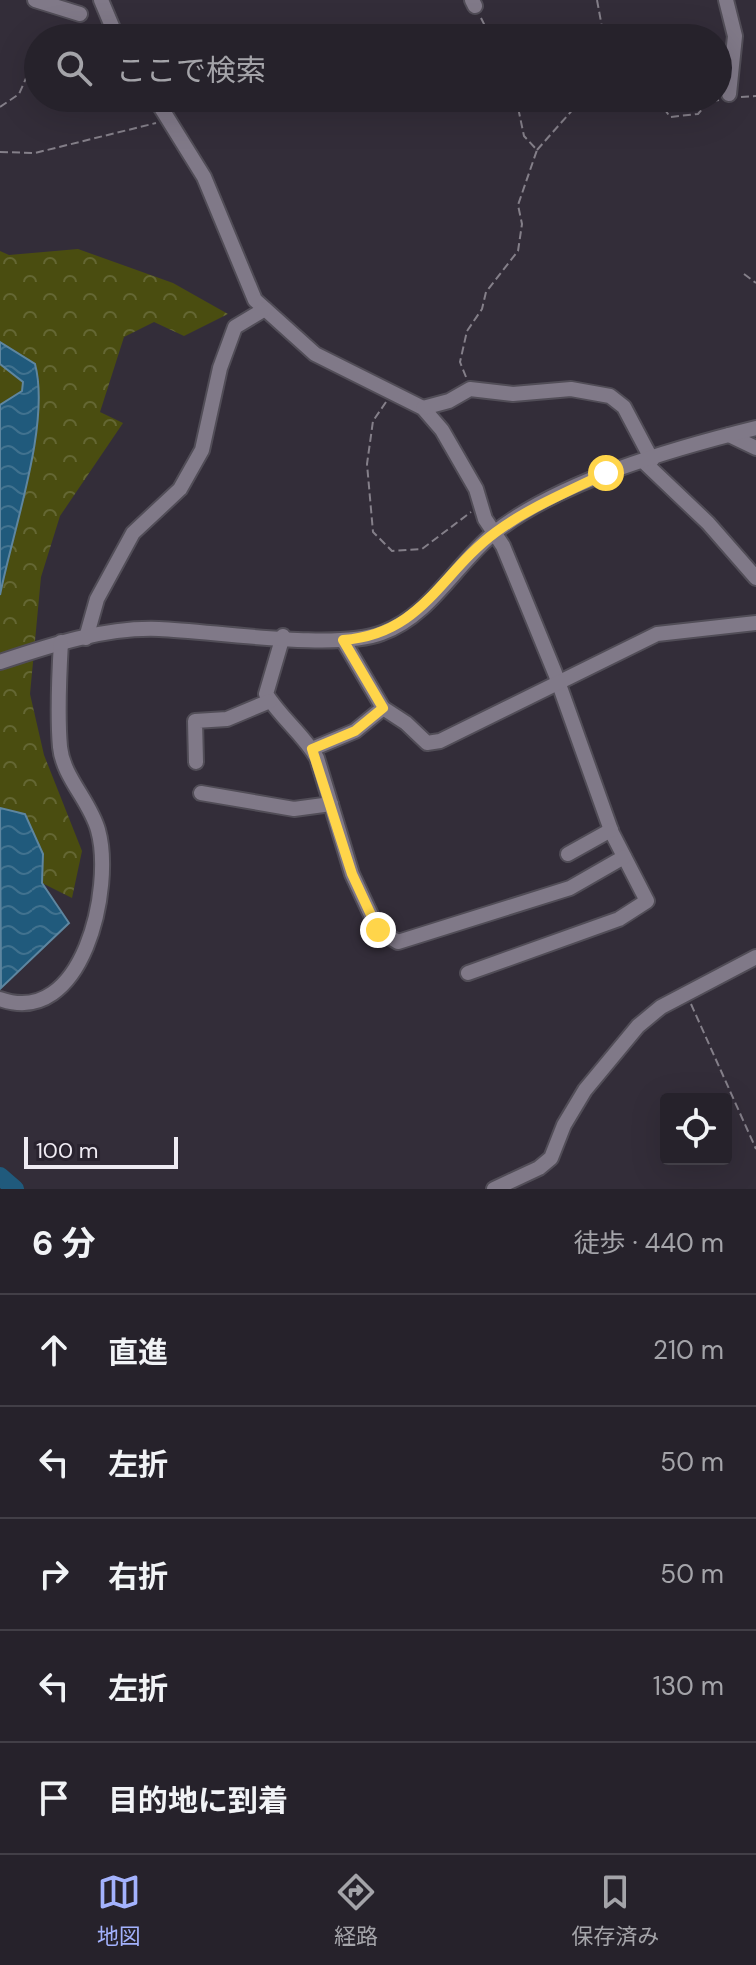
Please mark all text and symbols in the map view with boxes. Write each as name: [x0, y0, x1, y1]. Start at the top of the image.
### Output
search box: [24, 24, 732, 112]
icon: search: [52, 46, 96, 90]
text: ここで検索: [116, 51, 266, 90]
route start: [588, 455, 624, 491]
route end: [360, 912, 396, 948]
map controls: [660, 1093, 732, 1165]
button: locate: [660, 1093, 732, 1165]
scale bar: [24, 1133, 178, 1169]
text: 100 m: [36, 1136, 98, 1165]
text: 6 分: [32, 1221, 96, 1266]
text: 徒歩 · 440 m: [574, 1226, 724, 1260]
icon: ahead: [32, 1328, 76, 1372]
text: 直進: [108, 1333, 168, 1372]
text: 210 m: [653, 1333, 724, 1367]
icon: left: [32, 1440, 76, 1484]
text: 左折: [108, 1445, 168, 1484]
text: 50 m: [660, 1445, 724, 1479]
icon: right: [32, 1552, 76, 1596]
text: 右折: [108, 1557, 168, 1596]
text: 50 m: [660, 1557, 724, 1591]
icon: left: [32, 1664, 76, 1708]
text: 左折: [108, 1669, 168, 1708]
text: 130 m: [653, 1669, 724, 1703]
icon: arrive: [32, 1776, 76, 1820]
text: 目的地に到着: [108, 1781, 288, 1820]
tab: 地図: [97, 1870, 141, 1951]
tab: 経路: [334, 1870, 378, 1951]
tab: 保存済み: [571, 1870, 659, 1951]

